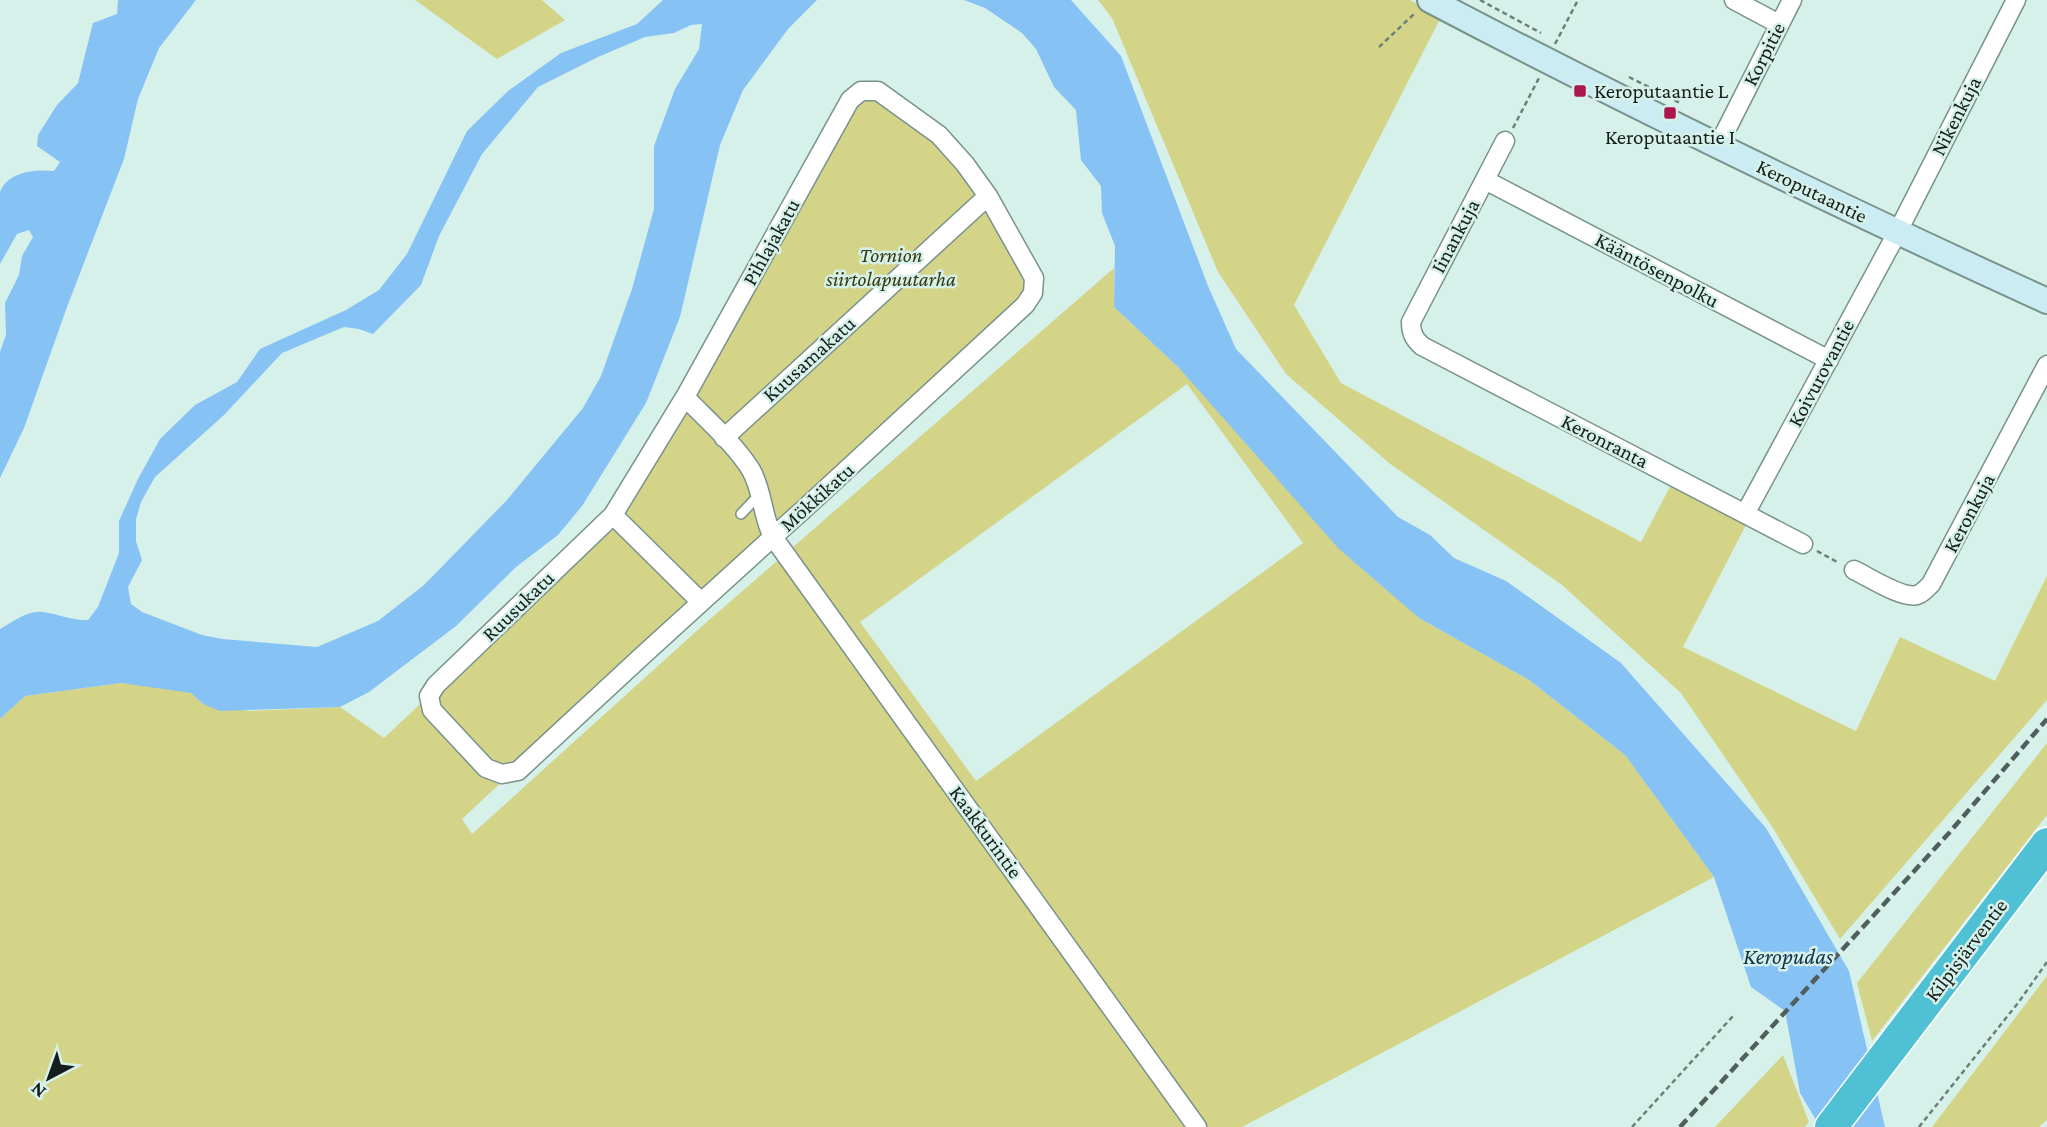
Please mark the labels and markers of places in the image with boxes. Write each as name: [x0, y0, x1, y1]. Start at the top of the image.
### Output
place label: Keroputaantie L: [1594, 79, 1729, 103]
marker: Keroputaantie L: [1572, 83, 1588, 99]
marker: Keroputaantie I: [1662, 105, 1678, 121]
place label: Keroputaantie I: [1605, 125, 1735, 149]

